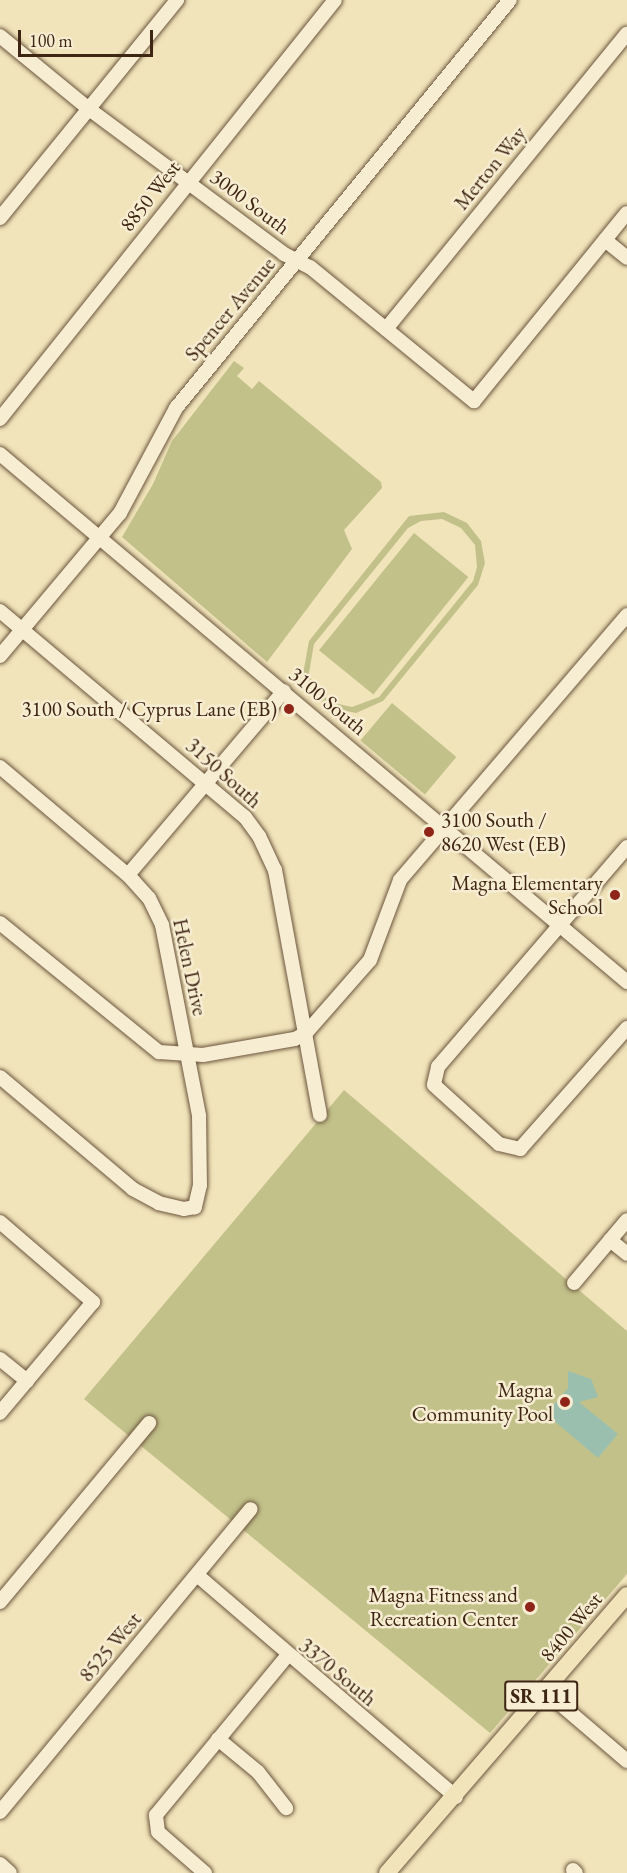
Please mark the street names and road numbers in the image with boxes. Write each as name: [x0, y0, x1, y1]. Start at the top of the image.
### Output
street label: Merton Way: [449, 121, 531, 215]
street label: 8850 West: [114, 155, 186, 237]
street label: 3000 South: [205, 164, 295, 240]
street label: Spencer Avenue: [179, 252, 281, 366]
street label: 3100 South: [284, 661, 372, 741]
street label: 3150 South: [181, 732, 267, 814]
street label: Helen Drive: [167, 916, 213, 1018]
street label: 8400 West: [535, 1587, 607, 1667]
street label: 8525 West: [74, 1607, 146, 1687]
street label: 3370 South: [294, 1632, 382, 1712]
road number: SR 111: [504, 1679, 578, 1713]

